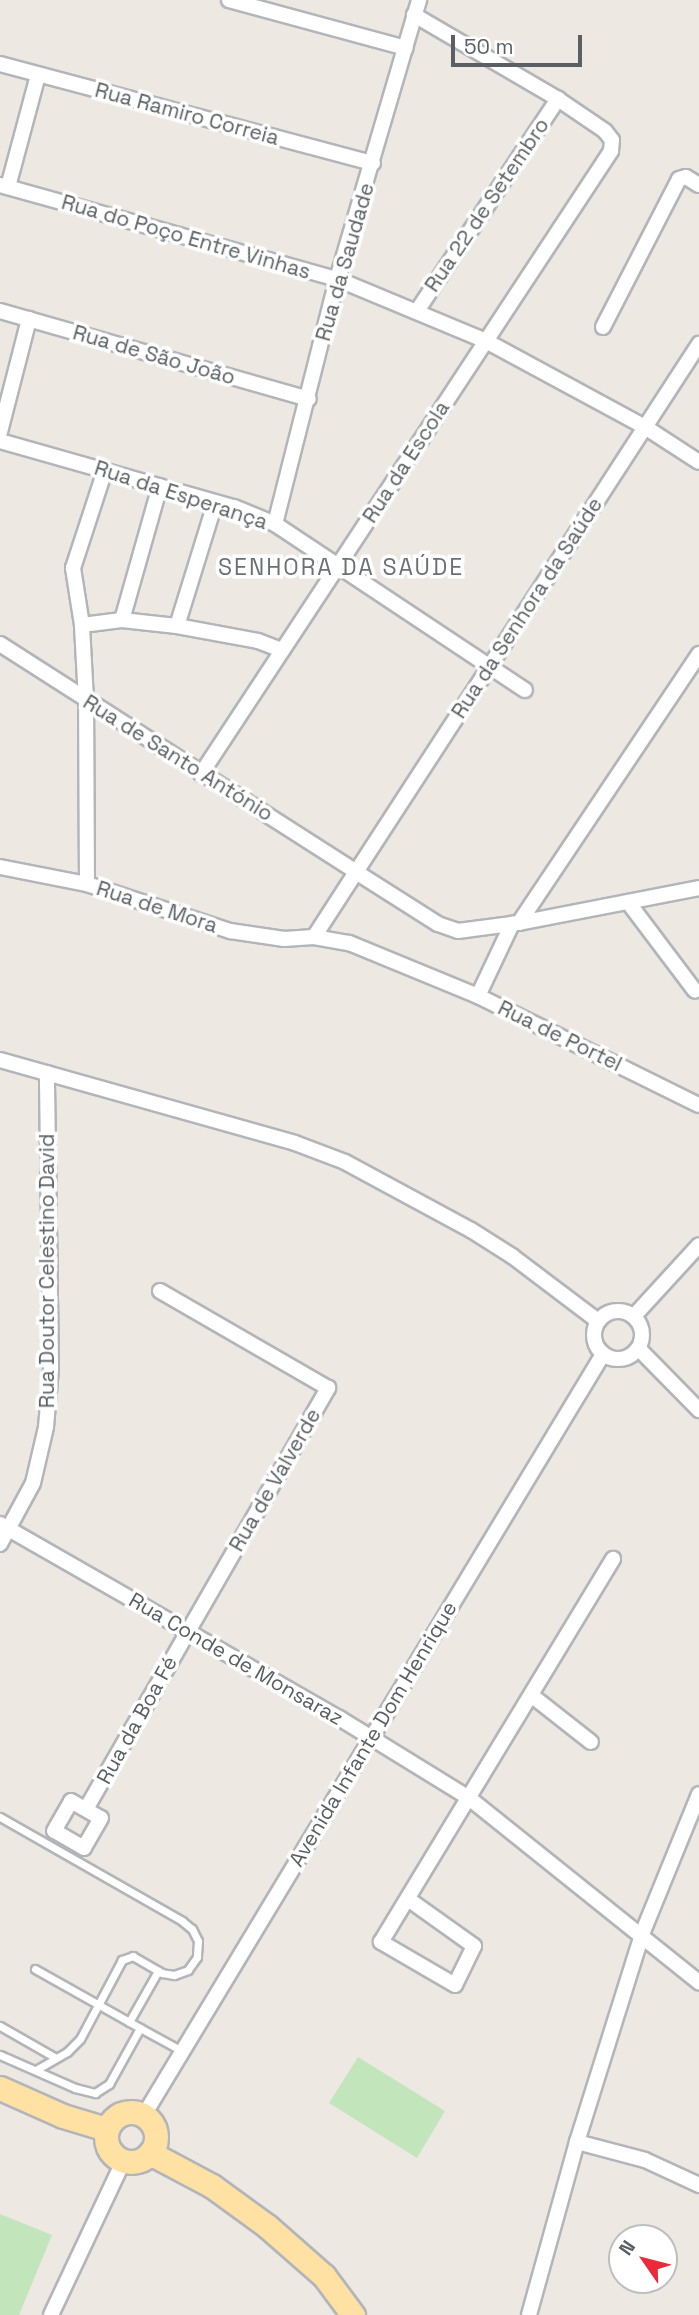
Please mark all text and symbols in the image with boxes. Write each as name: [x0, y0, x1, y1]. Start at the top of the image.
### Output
scale bar: [454, 21, 585, 65]
text: 50 m: [464, 33, 514, 60]
street label: Rua Ramiro Correia: [92, 77, 282, 151]
street label: Rua 22 de Setembro: [419, 113, 555, 297]
street label: Rua da Saudade: [310, 180, 380, 344]
street label: Rua do Poço Entre Vinhas: [59, 189, 313, 285]
street label: Rua de São João: [70, 320, 238, 390]
street label: Rua da Escola: [357, 396, 455, 528]
street label: Rua da Esperança: [91, 455, 271, 535]
street label: Rua da Senhora da Saúde: [446, 493, 608, 723]
district label: SENHORA DA SAÚDE: [220, 553, 462, 581]
street label: Rua de Santo António: [78, 689, 278, 827]
street label: Rua de Mora: [93, 876, 221, 938]
street label: Rua de Portel: [494, 995, 626, 1077]
street label: Rua Doutor Celestino David: [34, 1134, 60, 1408]
street label: Rua de Valverde: [224, 1404, 326, 1556]
street label: Rua Conde de Monsaraz: [124, 1587, 348, 1731]
street label: Avenida Infante Dom Henrique: [284, 1597, 462, 1871]
street label: Rua da Boa Fé: [91, 1652, 183, 1788]
north arrow: [608, 2224, 678, 2294]
text: N: [613, 2235, 641, 2260]

